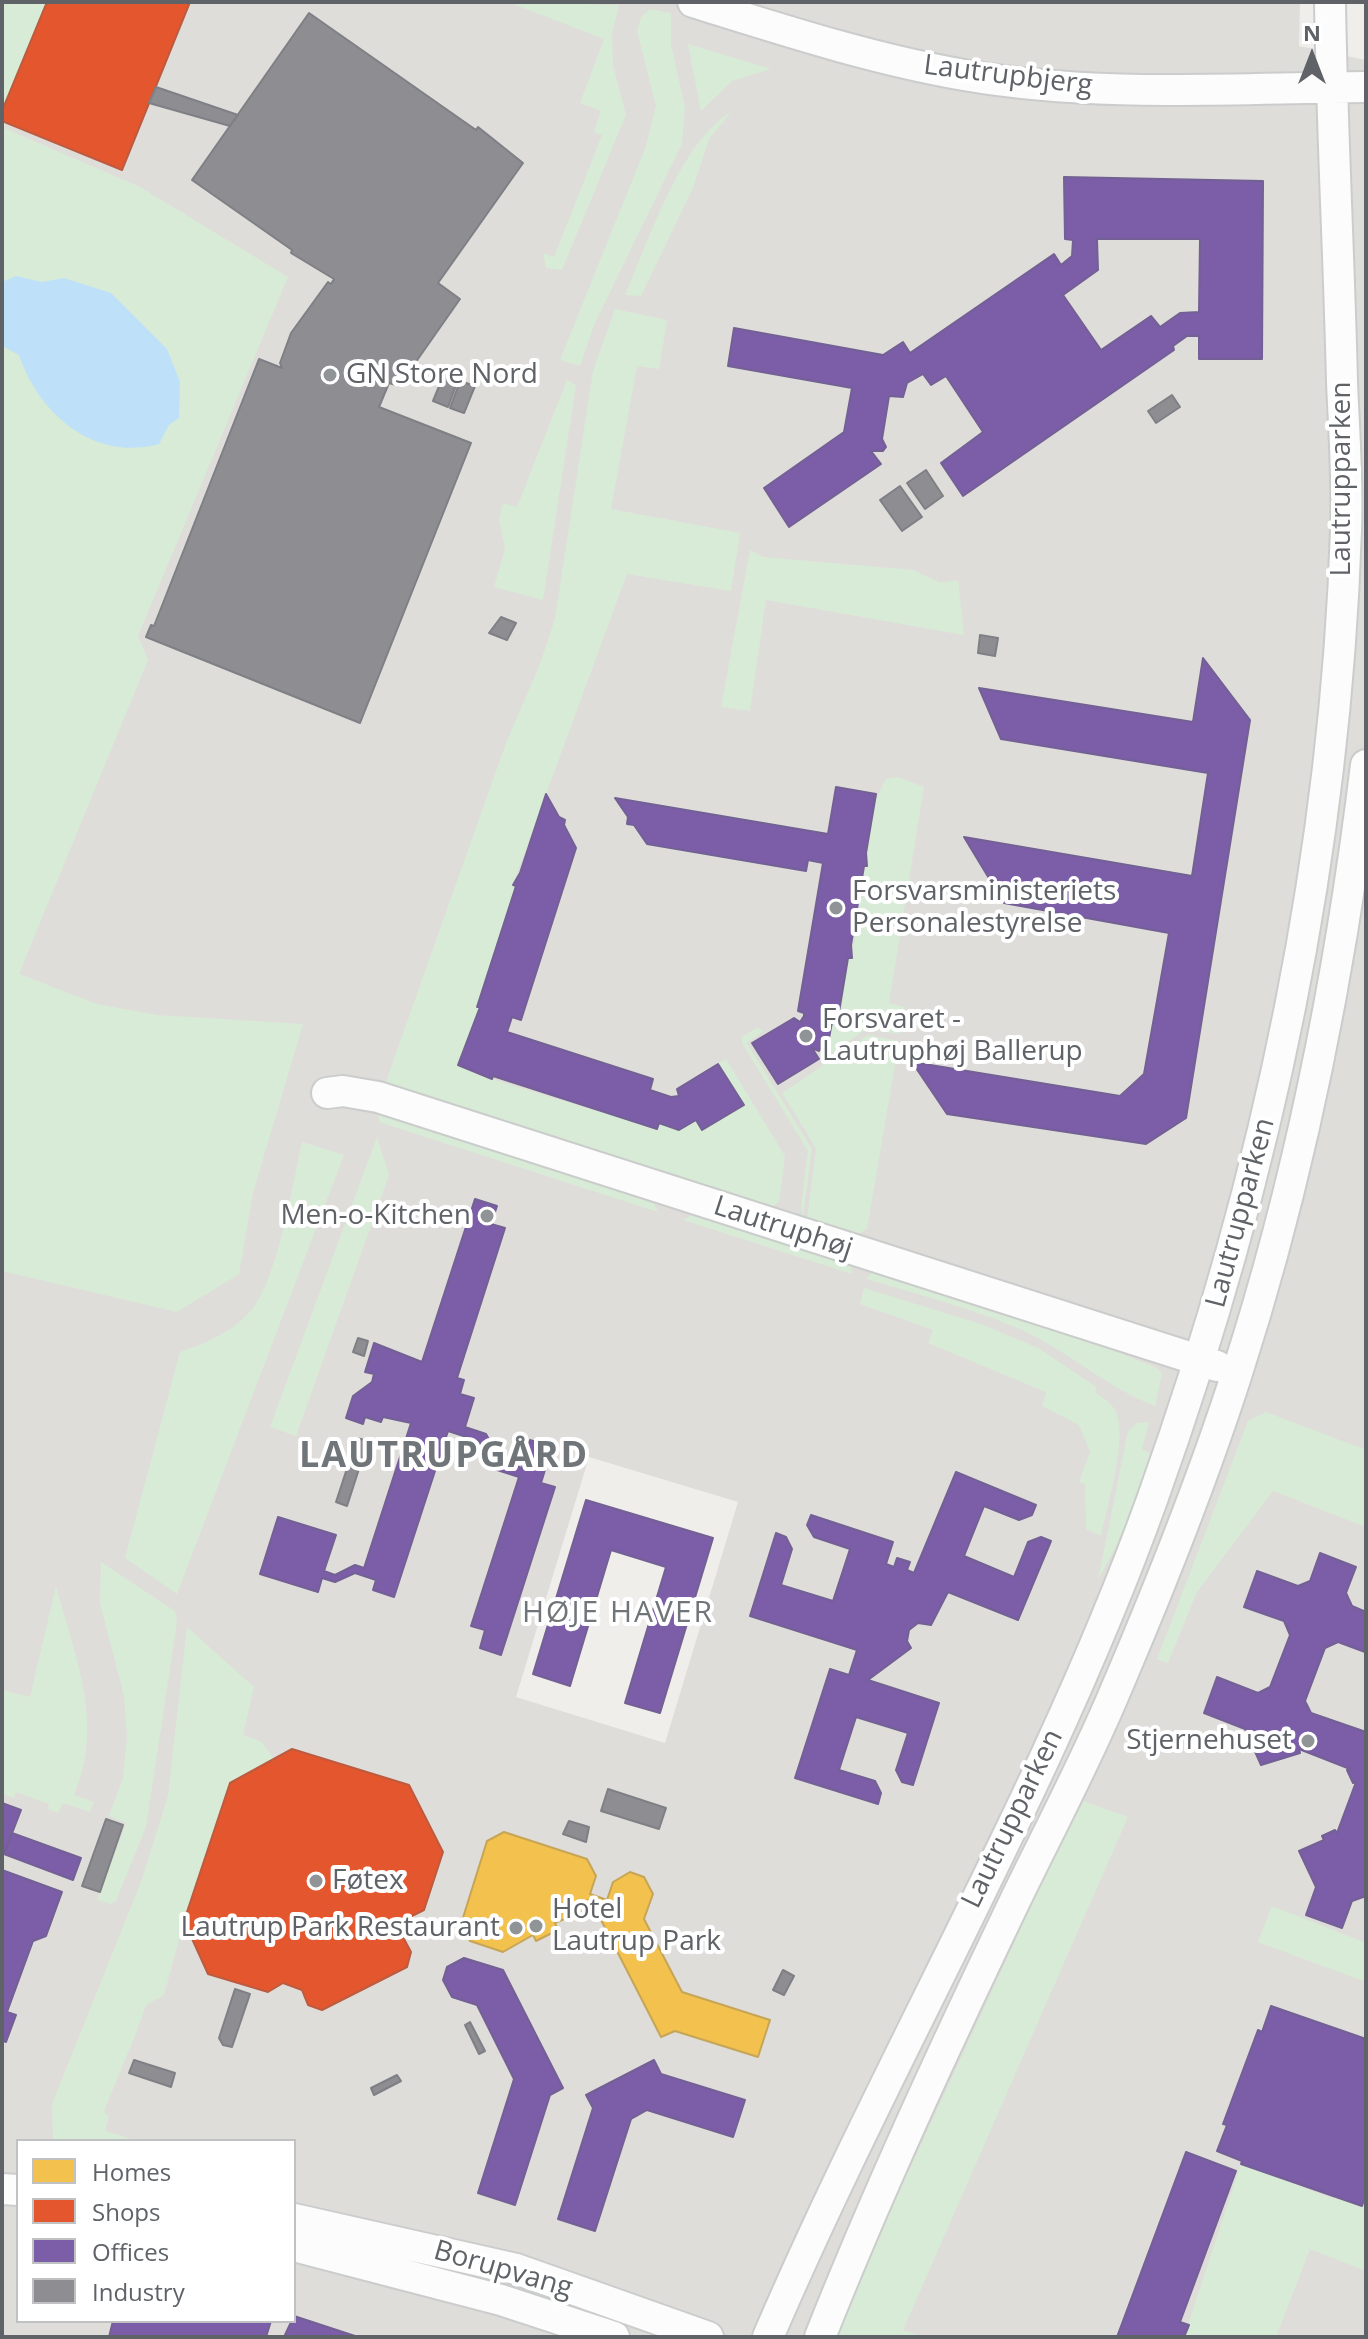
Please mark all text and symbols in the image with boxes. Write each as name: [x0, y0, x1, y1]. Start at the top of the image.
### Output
north arrow: [1272, 16, 1352, 96]
text: N: [1303, 17, 1321, 47]
street label: Lautrupbjerg: [922, 49, 1094, 103]
place label: GN Store Nord: [346, 358, 538, 392]
marker: GN Store Nord: [321, 366, 339, 384]
street label: Lautrupparken: [1325, 382, 1359, 576]
place label: Forsvarsministeriets Personalestyrelse: [852, 875, 1116, 941]
marker: Forsvarsministeriets Personalestyrelse: [827, 899, 845, 917]
place label: Forsvaret - Lautruphøj Ballerup: [822, 1003, 1083, 1069]
marker: Forsvaret - Lautruphøj Ballerup: [797, 1027, 815, 1045]
street label: Lautrupparken: [1200, 1115, 1282, 1311]
street label: Lautruphøj: [709, 1190, 857, 1266]
place label: Men-o-Kitchen: [280, 1199, 471, 1233]
marker: Men-o-Kitchen: [478, 1207, 496, 1225]
district label: LAUTRUPGÅRD: [299, 1435, 589, 1479]
district label: HØJE HAVER: [522, 1595, 714, 1631]
street label: Lautrupparken: [955, 1724, 1071, 1914]
place label: Stjernehuset: [1126, 1724, 1292, 1758]
marker: Stjernehuset: [1299, 1732, 1317, 1750]
place label: Føtex: [332, 1864, 404, 1898]
marker: Føtex: [307, 1872, 325, 1890]
place label: Hotel Lautrup Park: [552, 1893, 721, 1959]
place label: Lautrup Park Restaurant: [181, 1911, 500, 1945]
marker: Hotel Lautrup Park: [527, 1917, 545, 1935]
marker: Lautrup Park Restaurant: [507, 1919, 525, 1937]
legend: [16, 2139, 296, 2323]
text: Homes: [92, 2155, 171, 2188]
text: Shops: [92, 2195, 160, 2228]
street label: Borupvang: [430, 2234, 576, 2306]
text: Offices: [92, 2235, 169, 2268]
text: Industry: [92, 2275, 185, 2308]

